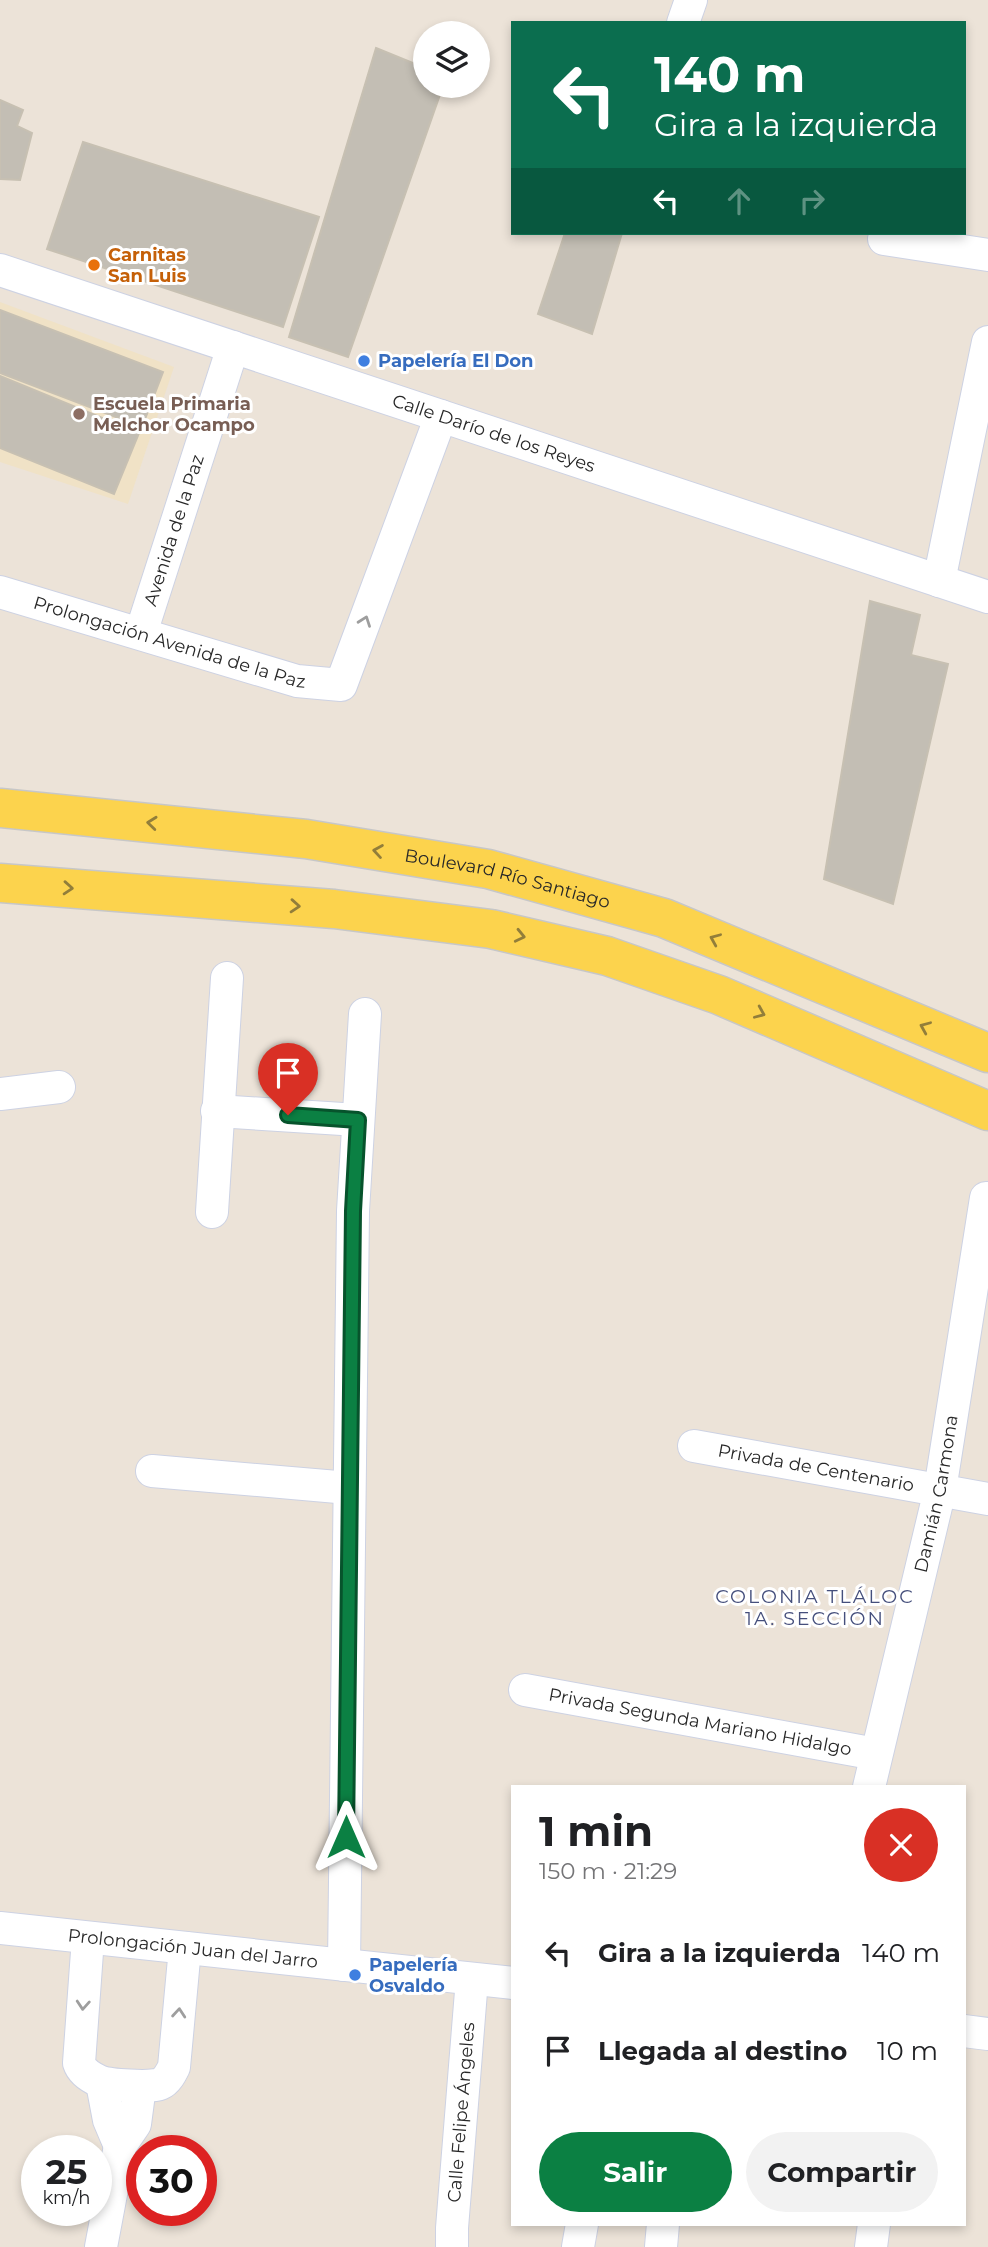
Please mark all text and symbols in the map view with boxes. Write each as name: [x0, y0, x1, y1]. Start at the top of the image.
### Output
map controls: [413, 21, 490, 98]
button: layers: [413, 21, 490, 98]
text: 140 m: [654, 45, 806, 104]
icon: left: [539, 49, 630, 140]
text: Gira a la izquierda: [654, 105, 938, 144]
icon: left: [647, 182, 685, 220]
icon: ahead: [720, 182, 758, 220]
icon: right: [793, 182, 831, 220]
place label: Carnitas San Luis: [108, 244, 187, 287]
marker: Carnitas San Luis: [86, 257, 102, 273]
place label: Papelería El Don: [378, 350, 534, 372]
marker: Papelería El Don: [356, 353, 372, 369]
street label: Calle Darío de los Reyes: [389, 390, 598, 477]
place label: Escuela Primaria Melchor Ocampo: [93, 393, 255, 436]
marker: Escuela Primaria Melchor Ocampo: [71, 406, 87, 422]
street label: Avenida de la Paz: [139, 452, 209, 609]
street label: Prolongación Avenida de la Paz: [31, 592, 306, 693]
one-way arrow: [357, 615, 371, 628]
one-way arrow: [146, 816, 158, 831]
one-way arrow: [372, 844, 384, 859]
street label: Boulevard Río Santiago: [403, 844, 613, 913]
one-way arrow: [63, 881, 74, 896]
one-way arrow: [290, 898, 301, 913]
one-way arrow: [514, 928, 526, 942]
one-way arrow: [710, 933, 723, 947]
one-way arrow: [752, 1005, 765, 1019]
one-way arrow: [920, 1021, 932, 1035]
pin: [258, 1043, 318, 1115]
icon: arrive: [269, 1054, 307, 1092]
street label: Damián Carmona: [910, 1413, 963, 1575]
street label: Privada de Centenario: [716, 1440, 916, 1496]
district label: COLONIA TLÁLOC 1A. SECCIÓN: [715, 1585, 915, 1630]
street label: Privada Segunda Mariano Hidalgo: [547, 1684, 853, 1760]
position arrow: [309, 1800, 383, 1874]
text: 1 min: [539, 1805, 653, 1857]
button: close: [864, 1808, 938, 1882]
text: 150 m · 21:29: [539, 1857, 677, 1885]
street label: Prolongación Juan del Jarro: [67, 1924, 319, 1973]
icon: left: [539, 1934, 577, 1972]
text: Gira a la izquierda: [598, 1937, 841, 1969]
text: 140 m: [862, 1937, 940, 1969]
place label: Papelería Osvaldo: [369, 1954, 458, 1997]
marker: Papelería Osvaldo: [347, 1967, 363, 1983]
one-way arrow: [76, 1999, 91, 2010]
one-way arrow: [171, 2007, 186, 2018]
street label: Calle Felipe Ángeles: [443, 2021, 480, 2203]
icon: arrive: [539, 2032, 577, 2070]
text: Llegada al destino: [598, 2035, 847, 2067]
text: 10 m: [877, 2035, 938, 2067]
button: Salir: [539, 2132, 732, 2212]
button: Compartir: [746, 2132, 938, 2212]
speed limit sign: 30: [126, 2135, 217, 2226]
text: 25: [46, 2150, 87, 2193]
text: km/h: [42, 2187, 91, 2209]

